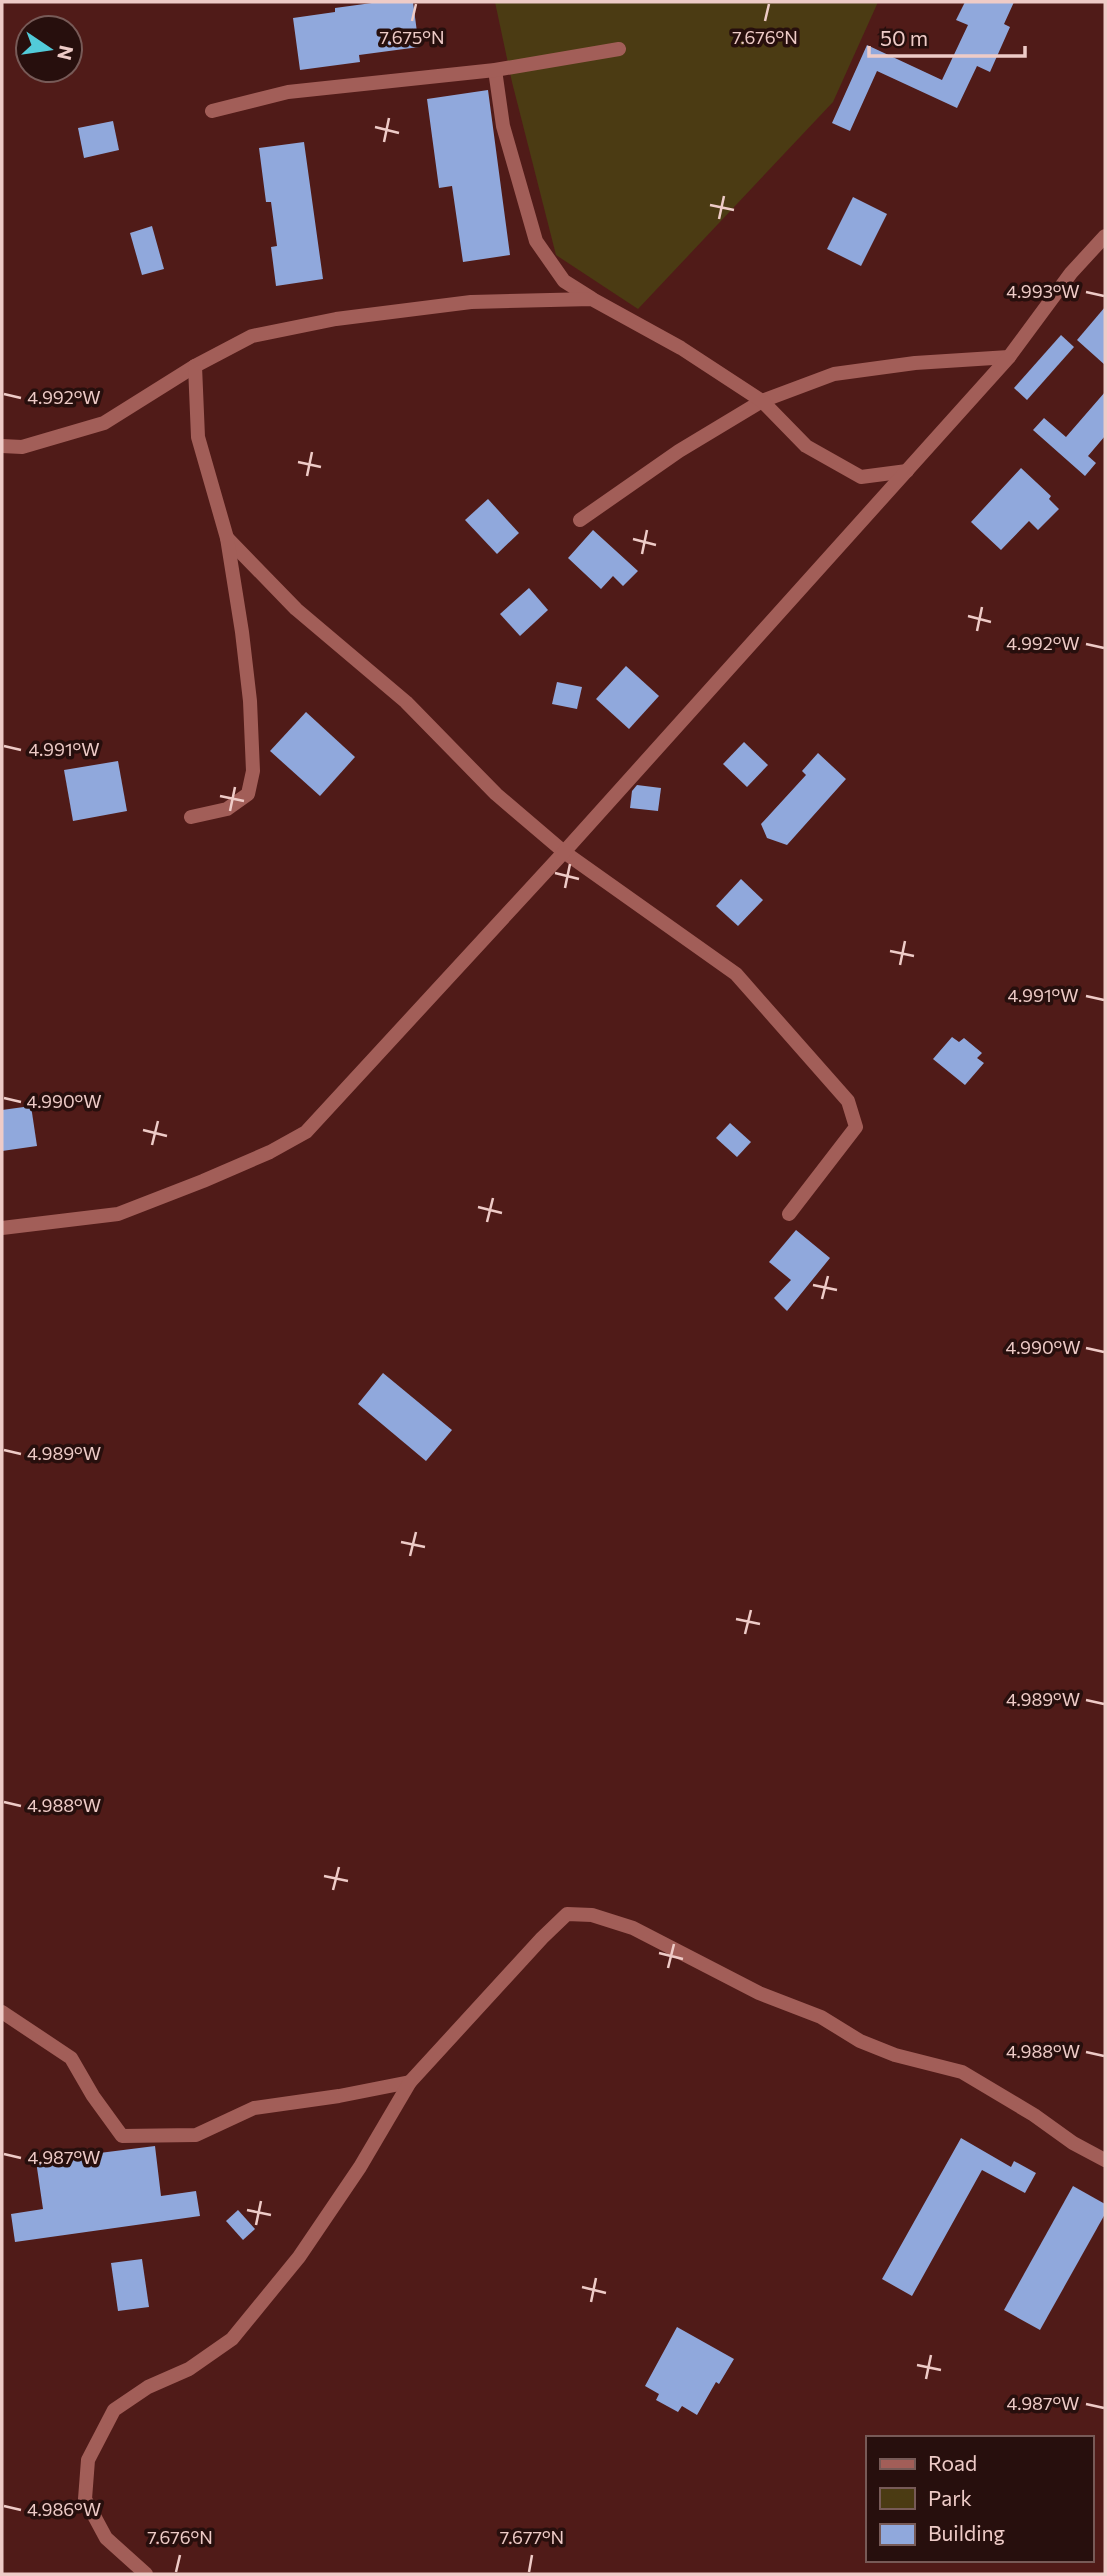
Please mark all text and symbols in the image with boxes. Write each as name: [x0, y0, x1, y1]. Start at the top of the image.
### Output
north arrow: [14, 14, 84, 84]
scale bar: [869, 14, 1025, 58]
text: 50 m: [880, 25, 928, 50]
text: 7.675°N: [380, 26, 444, 48]
text: 7.676°N: [732, 26, 798, 48]
text: N: [53, 43, 79, 62]
text: 4.993°W: [1006, 280, 1080, 302]
text: 4.992°W: [27, 386, 101, 408]
text: 4.992°W: [1006, 632, 1080, 654]
text: 4.991°W: [28, 738, 100, 760]
text: 4.991°W: [1007, 984, 1079, 1006]
text: 4.990°W: [27, 1090, 102, 1112]
text: 4.990°W: [1006, 1336, 1081, 1358]
text: 4.989°W: [27, 1442, 101, 1464]
text: 4.989°W: [1006, 1688, 1080, 1710]
text: 4.988°W: [27, 1794, 101, 1816]
text: 4.988°W: [1006, 2040, 1080, 2062]
text: 4.987°W: [28, 2146, 100, 2168]
text: 4.987°W: [1007, 2392, 1079, 2414]
legend: [866, 2436, 1093, 2562]
text: Road: [928, 2450, 977, 2475]
text: Park: [928, 2485, 972, 2510]
text: 4.986°W: [27, 2498, 101, 2520]
text: Building: [928, 2520, 1005, 2545]
text: 7.676°N: [147, 2526, 213, 2548]
text: 7.677°N: [500, 2526, 564, 2548]

